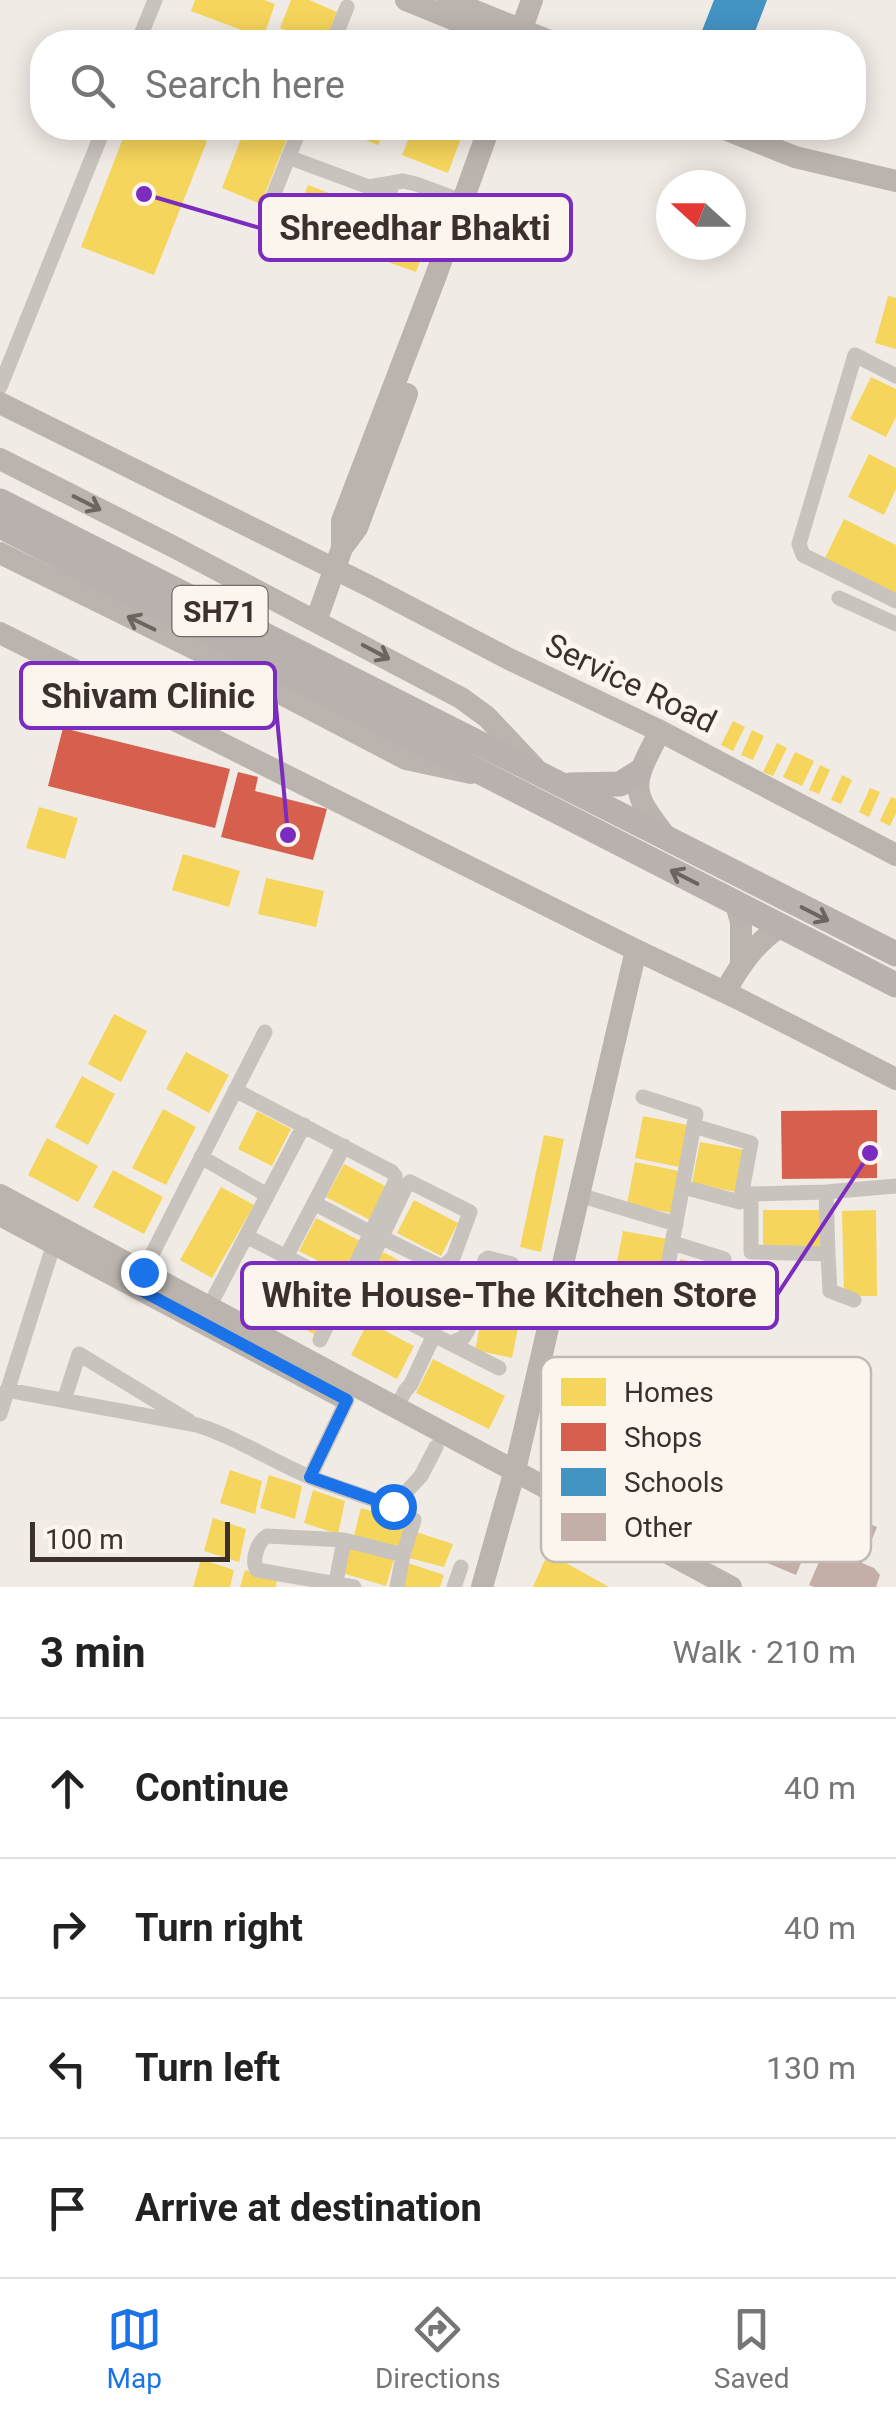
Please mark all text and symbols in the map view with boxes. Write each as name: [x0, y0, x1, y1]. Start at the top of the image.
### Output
search box: [30, 30, 866, 140]
icon: search: [65, 58, 120, 113]
text: Search here: [145, 63, 345, 107]
north arrow: [656, 170, 746, 260]
callout: Shreedhar Bhakti: [260, 195, 571, 260]
text: Shreedhar Bhakti: [279, 208, 551, 249]
one-way arrow: [72, 494, 101, 513]
road number: SH71: [172, 586, 268, 636]
one-way arrow: [127, 613, 157, 632]
street label: Service Road: [539, 625, 723, 741]
one-way arrow: [360, 643, 390, 662]
callout: Shivam Clinic: [21, 663, 275, 728]
text: Shivam Clinic: [41, 676, 255, 717]
one-way arrow: [670, 867, 700, 886]
one-way arrow: [800, 905, 830, 924]
route end: [121, 1250, 167, 1296]
callout: White House-The Kitchen Store: [242, 1263, 777, 1328]
text: White House-The Kitchen Store: [261, 1275, 757, 1316]
legend: [541, 1357, 871, 1562]
text: Homes: [624, 1376, 714, 1409]
text: Shops: [624, 1421, 702, 1454]
text: Schools: [624, 1466, 724, 1499]
route start: [371, 1484, 417, 1530]
text: Other: [624, 1511, 693, 1544]
scale bar: [30, 1517, 230, 1562]
text: 100 m: [45, 1523, 124, 1556]
text: 3 min: [40, 1628, 146, 1677]
text: Walk · 210 m: [673, 1633, 856, 1671]
icon: ahead: [40, 1761, 95, 1816]
text: Continue: [135, 1766, 289, 1810]
text: 40 m: [784, 1769, 856, 1807]
icon: right: [40, 1901, 95, 1956]
text: Turn right: [135, 1906, 303, 1950]
text: 40 m: [784, 1909, 856, 1947]
icon: left: [40, 2041, 95, 2096]
text: Turn left: [135, 2046, 280, 2090]
text: 130 m: [766, 2049, 856, 2087]
icon: arrive: [40, 2181, 95, 2236]
text: Arrive at destination: [135, 2186, 482, 2230]
tab: Map: [107, 2302, 162, 2395]
tab: Directions: [375, 2302, 501, 2395]
tab: Saved: [714, 2302, 789, 2395]

